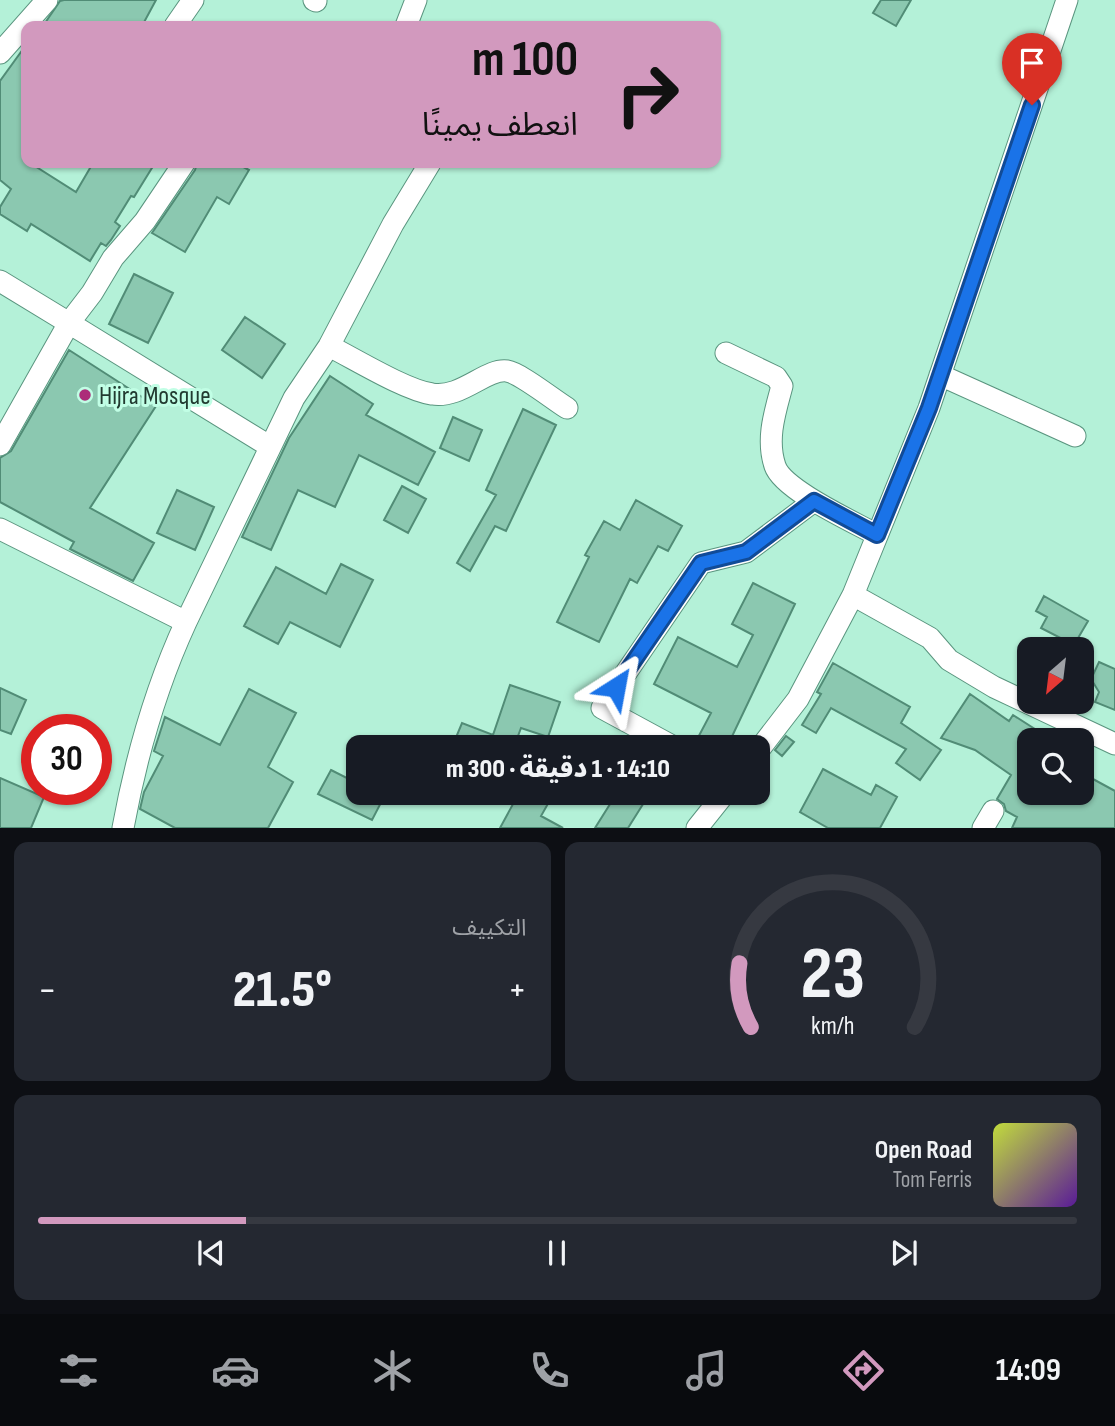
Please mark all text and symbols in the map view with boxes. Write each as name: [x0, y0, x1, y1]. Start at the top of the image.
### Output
text: 100 m: [472, 31, 578, 90]
pin: [1002, 33, 1062, 105]
icon: arrive: [1013, 44, 1051, 82]
icon: right: [602, 49, 693, 140]
text: انعطف يمينًا: [422, 106, 578, 145]
place label: Hijra Mosque: [99, 381, 211, 412]
marker: Hijra Mosque: [77, 387, 93, 403]
north arrow: [1017, 637, 1094, 714]
map controls: [1017, 637, 1094, 805]
position arrow: [579, 650, 653, 724]
speed limit sign: 30: [21, 714, 112, 805]
button: search: [1017, 728, 1094, 805]
text: 14:10 · 1 دقيقة · 300 m: [446, 754, 670, 785]
text: التكييف: [452, 914, 527, 942]
text: 23: [800, 932, 865, 1020]
text: 21.5°: [233, 959, 332, 1022]
text: −: [38, 968, 57, 1013]
text: +: [508, 968, 527, 1013]
text: km/h: [811, 1011, 854, 1042]
text: Open Road: [875, 1135, 972, 1166]
text: Tom Ferris: [893, 1166, 972, 1194]
icon: previous: [192, 1234, 230, 1272]
icon: pause: [538, 1234, 576, 1272]
icon: next: [885, 1234, 923, 1272]
icon: filters: [54, 1346, 103, 1395]
icon: car: [211, 1346, 260, 1395]
icon: climate: [368, 1346, 417, 1395]
icon: phone: [525, 1346, 574, 1395]
icon: music: [682, 1346, 731, 1395]
icon: directions: [839, 1346, 888, 1395]
text: 14:09: [996, 1351, 1061, 1390]

